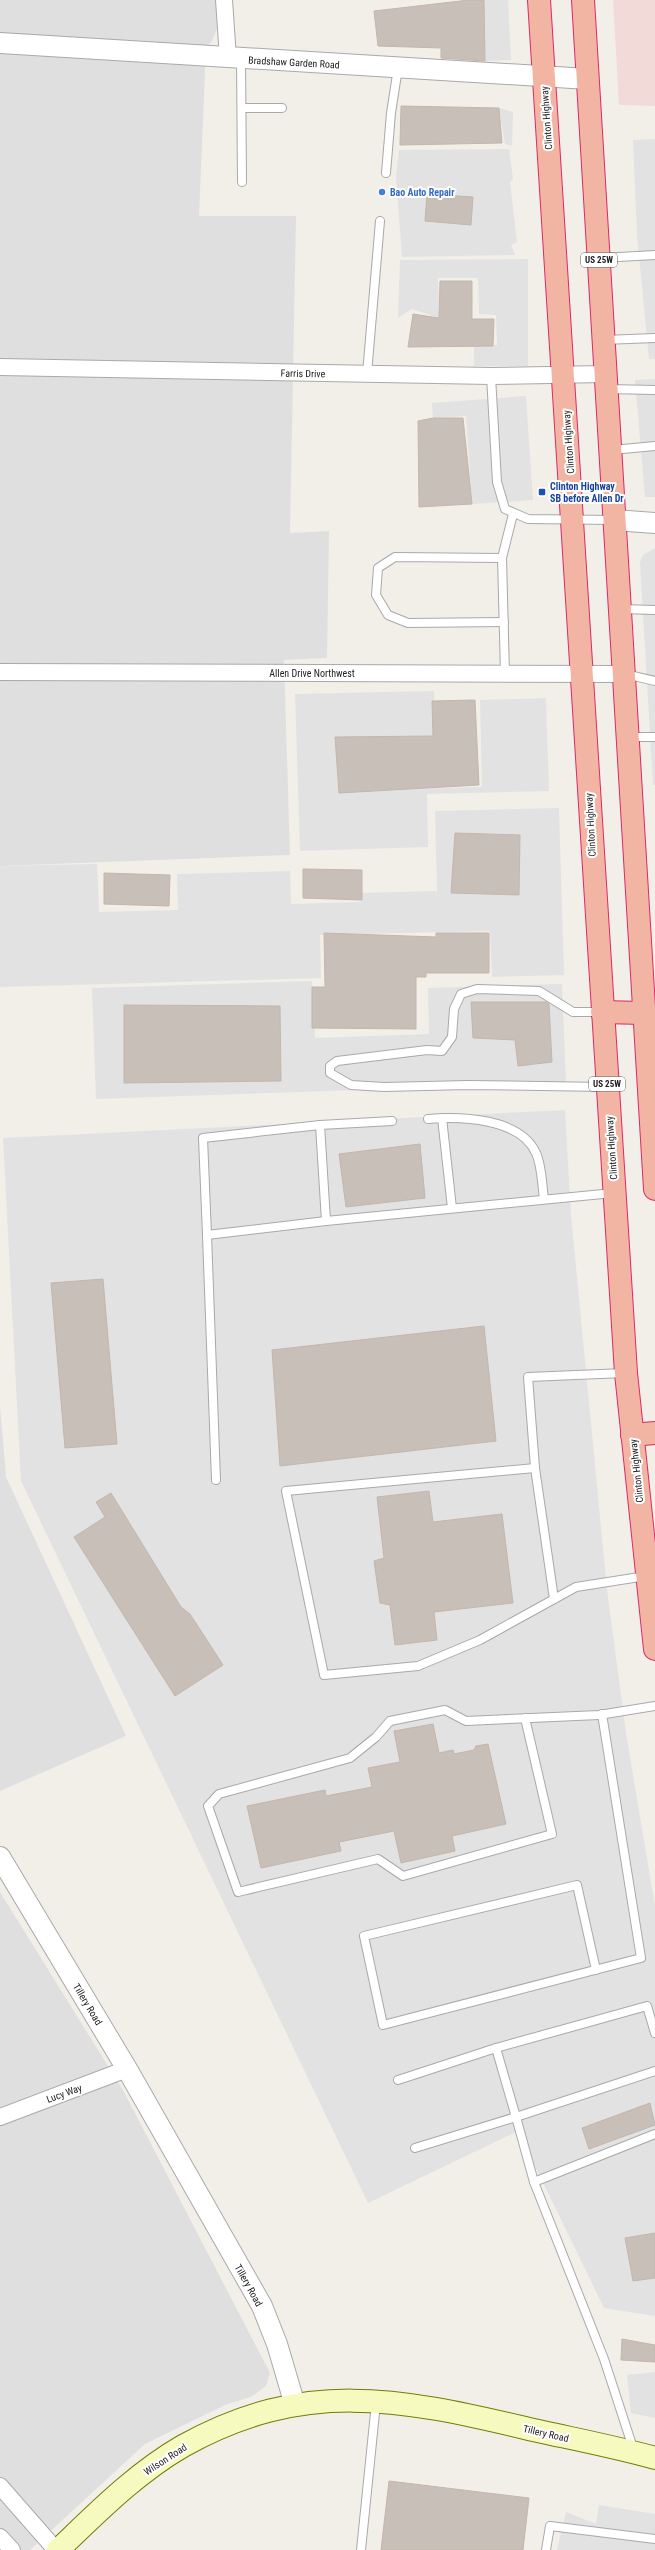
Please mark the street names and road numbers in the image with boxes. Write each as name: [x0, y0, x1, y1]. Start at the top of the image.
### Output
street label: Bradshaw Garden Road: [248, 55, 340, 70]
street label: Clinton Highway: [539, 86, 554, 150]
road number: US 25W: [581, 253, 617, 267]
street label: Farris Drive: [281, 368, 326, 379]
street label: Clinton Highway: [561, 410, 576, 474]
street label: Allen Drive Northwest: [269, 668, 355, 679]
street label: Clinton Highway: [583, 793, 598, 857]
road number: US 25W: [589, 1077, 625, 1091]
street label: Clinton Highway: [604, 1116, 619, 1180]
street label: Clinton Highway: [628, 1439, 645, 1503]
street label: Tillery Road: [71, 1982, 104, 2027]
street label: Lucy Way: [45, 2082, 83, 2105]
street label: Tillery Road: [232, 2262, 265, 2308]
street label: Tillery Road: [522, 2423, 570, 2444]
street label: Wilson Road: [142, 2441, 189, 2477]

